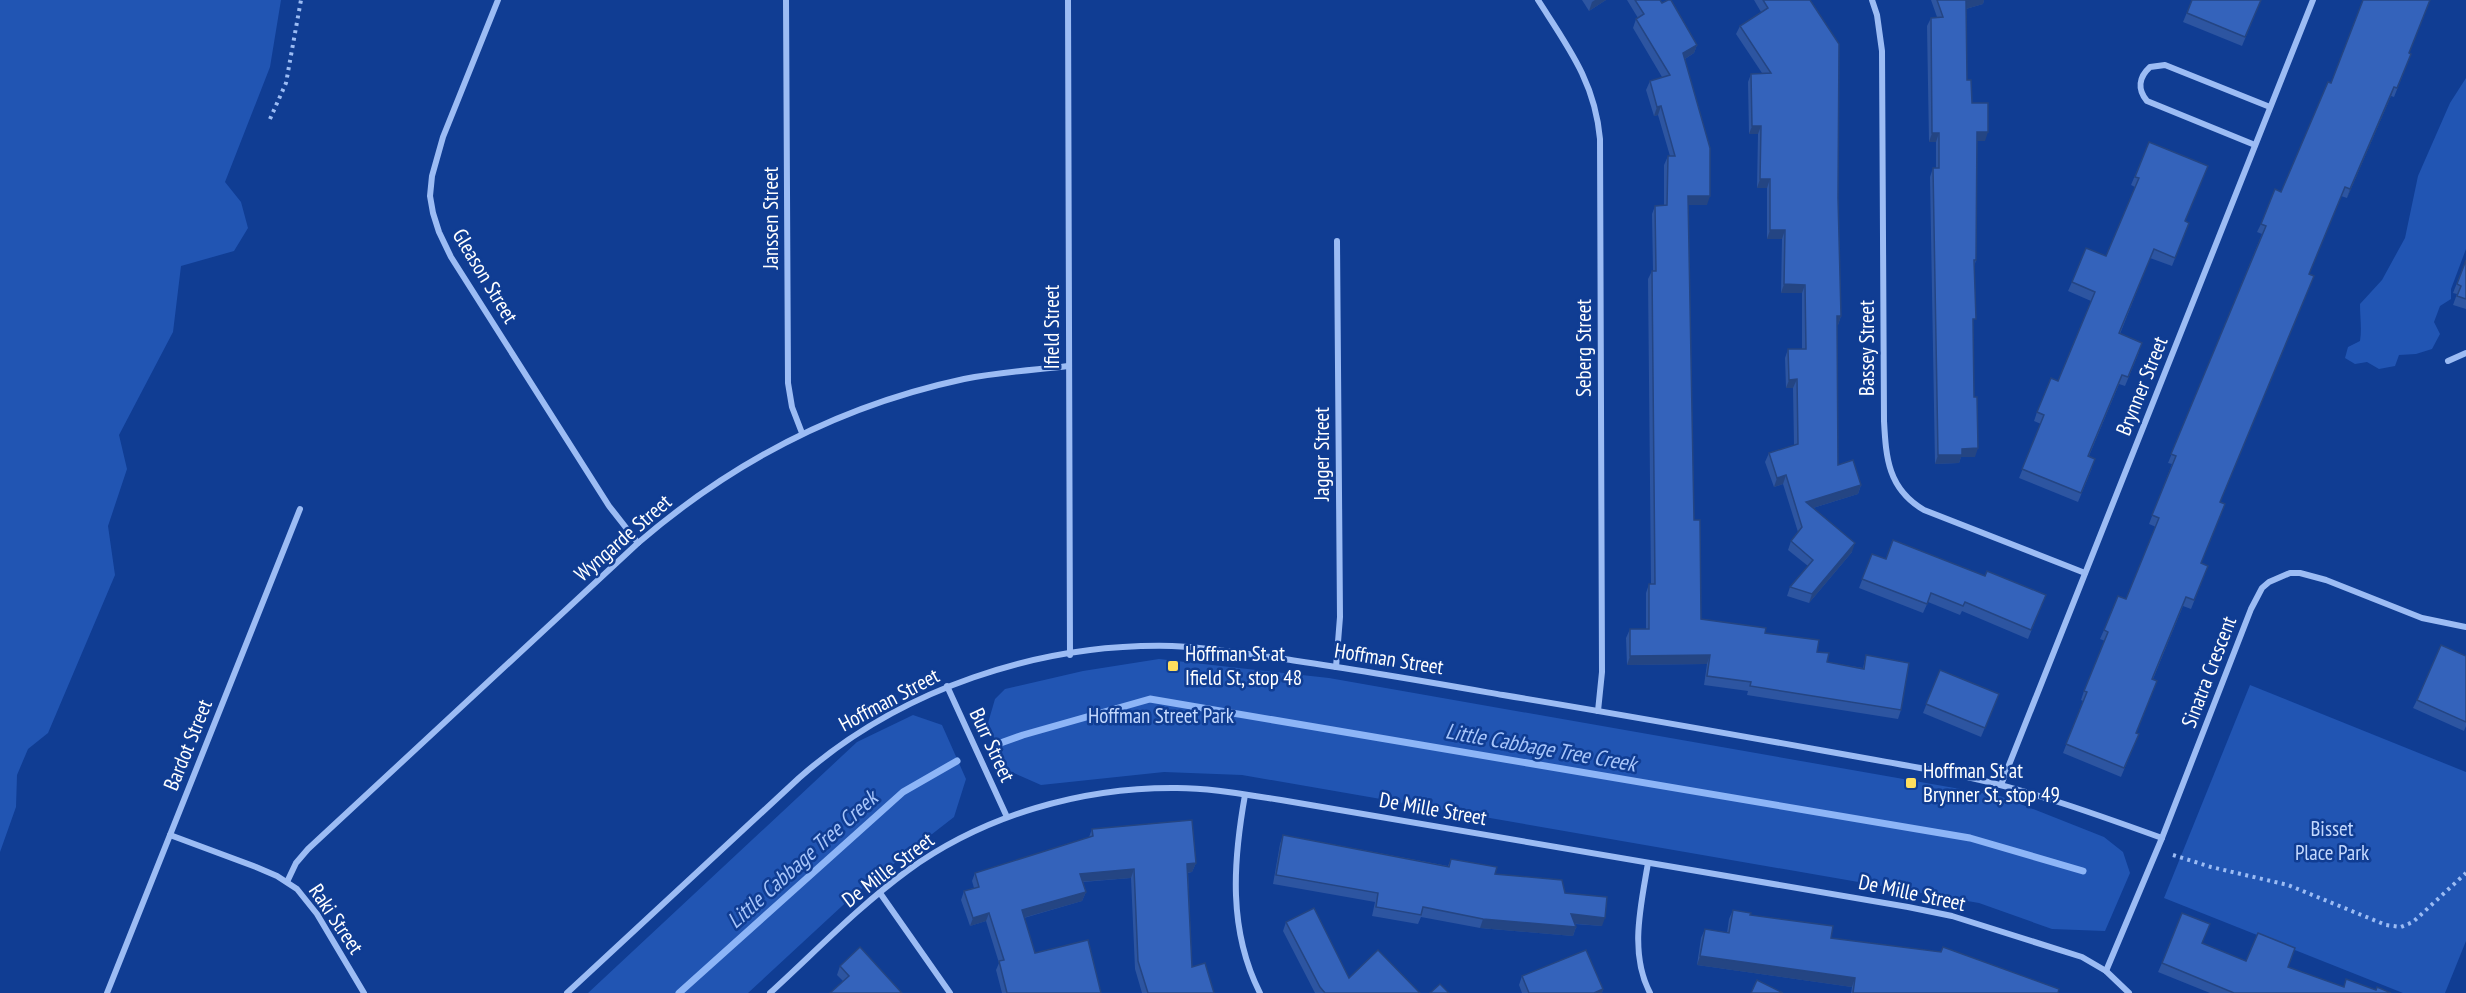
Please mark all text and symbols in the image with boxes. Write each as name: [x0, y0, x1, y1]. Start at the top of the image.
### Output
street label: Janssen Street: [757, 166, 784, 270]
street label: Gleason Street: [447, 224, 524, 328]
street label: Ifield Street: [1038, 284, 1065, 369]
street label: Seberg Street: [1570, 299, 1597, 397]
street label: Bassey Street: [1853, 300, 1880, 396]
street label: Brynner Street: [2109, 332, 2174, 439]
street label: Jagger Street: [1308, 407, 1335, 502]
street label: Wyngarde Street: [569, 488, 677, 587]
street label: Sinatra Crescent: [2175, 612, 2242, 731]
street label: Hoffman Street: [1333, 637, 1446, 680]
place label: Hoffman St at Ifield St, stop 48: [1185, 640, 1302, 691]
marker: Hoffman St at Ifield St, stop 48: [1166, 659, 1180, 673]
street label: Hoffman Street: [834, 662, 944, 737]
street label: Bardot Street: [157, 695, 218, 794]
park label: Hoffman Street Park: [1088, 702, 1234, 729]
street label: Burr Street: [964, 704, 1021, 786]
water label: Little Cabbage Tree Creek: [1444, 716, 1641, 778]
place label: Hoffman St at Brynner St, stop 49: [1923, 757, 2060, 808]
marker: Hoffman St at Brynner St, stop 49: [1904, 776, 1918, 790]
water label: Little Cabbage Tree Creek: [721, 782, 885, 934]
street label: De Mille Street: [1377, 786, 1489, 831]
park label: Bisset Place Park: [2295, 815, 2369, 866]
street label: De Mille Street: [836, 826, 939, 913]
street label: De Mille Street: [1856, 868, 1968, 917]
street label: Raki Street: [303, 878, 370, 959]

